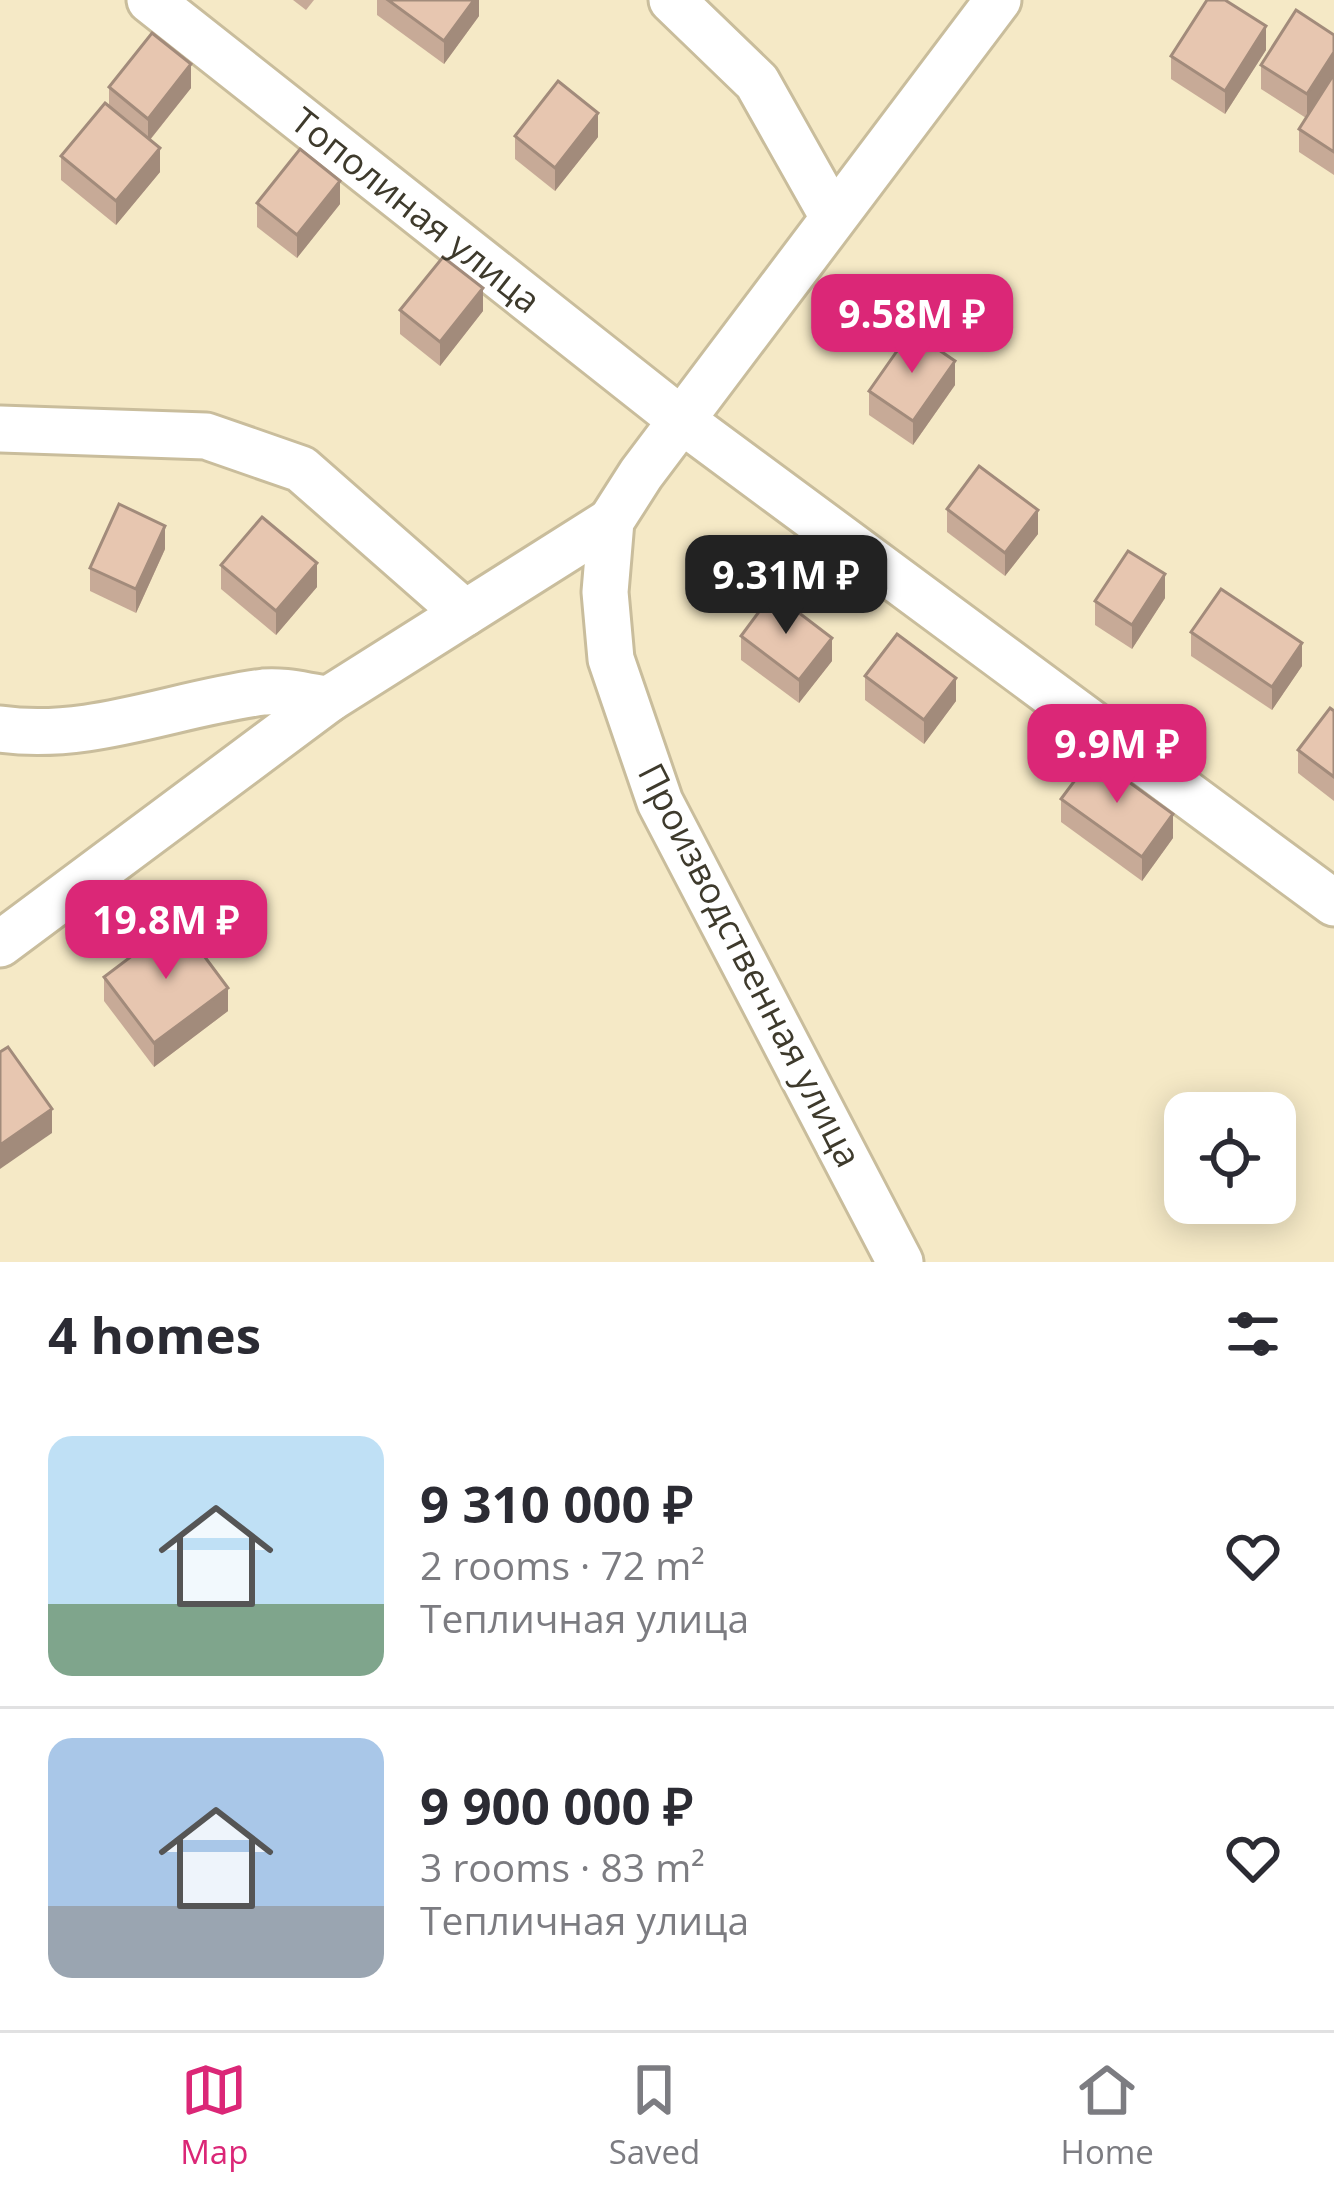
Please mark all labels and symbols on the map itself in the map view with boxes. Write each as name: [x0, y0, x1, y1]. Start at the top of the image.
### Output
street label: Тополиная улица: [281, 96, 551, 324]
pin: 9.58M ₽: [801, 274, 1023, 376]
pin: 9.31M ₽: [675, 535, 897, 637]
pin: 9.9M ₽: [1019, 704, 1215, 806]
street label: Производственная улица: [627, 754, 874, 1175]
pin: 19.8M ₽: [55, 880, 277, 982]

